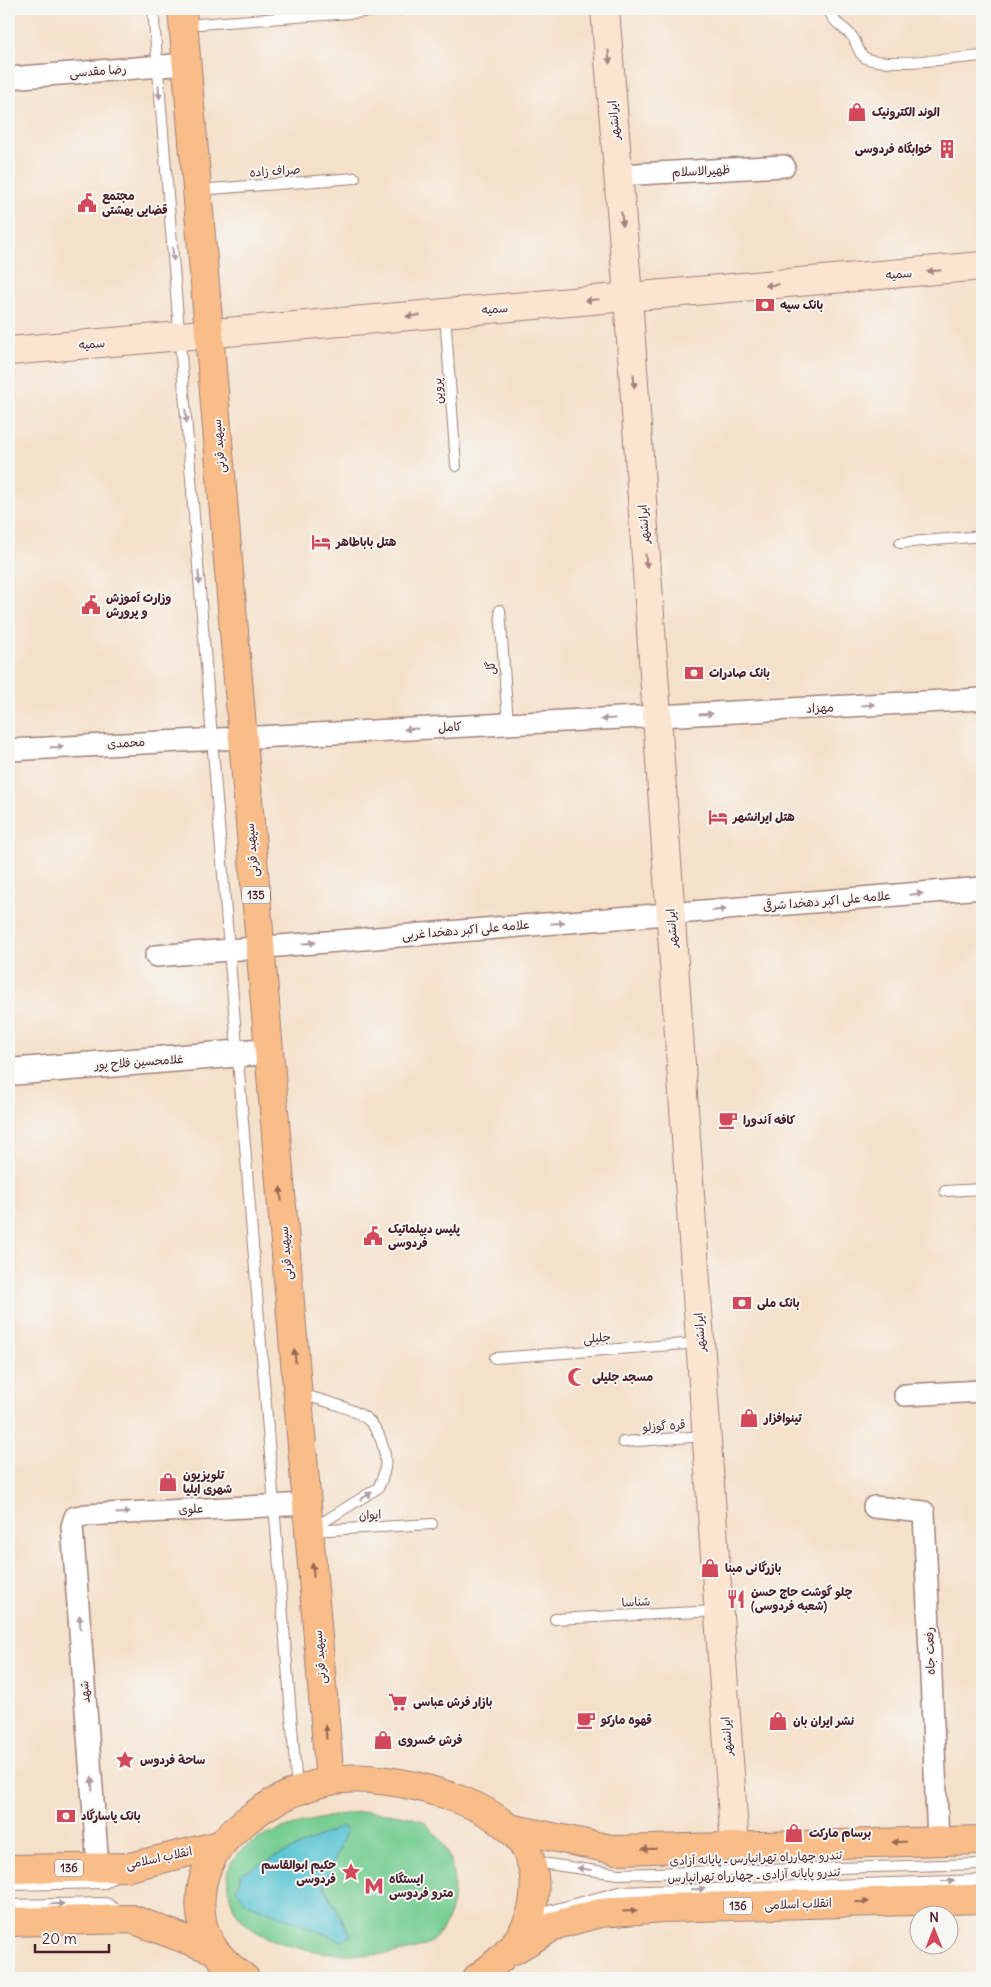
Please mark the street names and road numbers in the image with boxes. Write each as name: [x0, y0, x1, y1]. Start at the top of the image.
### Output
street label: رضا مقدسی: [69, 61, 127, 81]
street label: ایرانشهر: [604, 100, 623, 141]
street label: صراف زاده: [249, 161, 301, 180]
street label: ظهیرالاسلام: [671, 161, 731, 182]
street label: سمیه: [885, 265, 913, 282]
street label: سمیه: [481, 300, 509, 317]
street label: سمیه: [78, 335, 106, 352]
street label: پروین: [429, 377, 447, 405]
street label: سپهبد قرنی: [209, 418, 229, 474]
street label: ایرانشهر: [635, 504, 652, 545]
street label: گل: [483, 661, 498, 675]
street label: مهزاد: [806, 699, 834, 716]
street label: کامل: [438, 718, 462, 735]
street label: محمدی: [107, 734, 145, 751]
street label: سپهبد قرنی: [242, 822, 262, 878]
road number: 135: [242, 886, 270, 904]
street label: علامه علی اکبر دهخدا شرقی: [762, 887, 892, 915]
street label: ایرانشهر: [663, 908, 680, 949]
street label: علامه علی اکبر دهخدا غربی: [401, 916, 531, 944]
street label: غلامحسین فلاح‌ پور: [93, 1051, 184, 1074]
street label: سپهبد قرنی: [276, 1225, 296, 1281]
street label: ایرانشهر: [691, 1312, 708, 1353]
street label: جلیلی: [583, 1329, 611, 1347]
street label: قره گوزلو: [641, 1417, 686, 1435]
street label: علوی: [178, 1500, 204, 1518]
street label: ایوان: [358, 1506, 382, 1523]
street label: شناسا: [621, 1593, 651, 1610]
street label: رفعت جاه: [921, 1627, 939, 1675]
street label: سپهبد قرنی: [310, 1629, 330, 1685]
street label: شهد: [76, 1680, 93, 1704]
street label: ایرانشهر: [718, 1716, 735, 1757]
street label: انقلاب اسلامی: [124, 1843, 194, 1873]
street label: تندرو چهارراه تهرانپارس ـ پایانه آزادی: [669, 1847, 843, 1869]
road number: 136: [55, 1860, 83, 1876]
street label: تندرو پایانه آزادی ـ چهارراه تهرانپارس: [667, 1864, 841, 1886]
street label: انقلاب اسلامی: [764, 1895, 832, 1913]
road number: 136: [724, 1898, 752, 1914]

